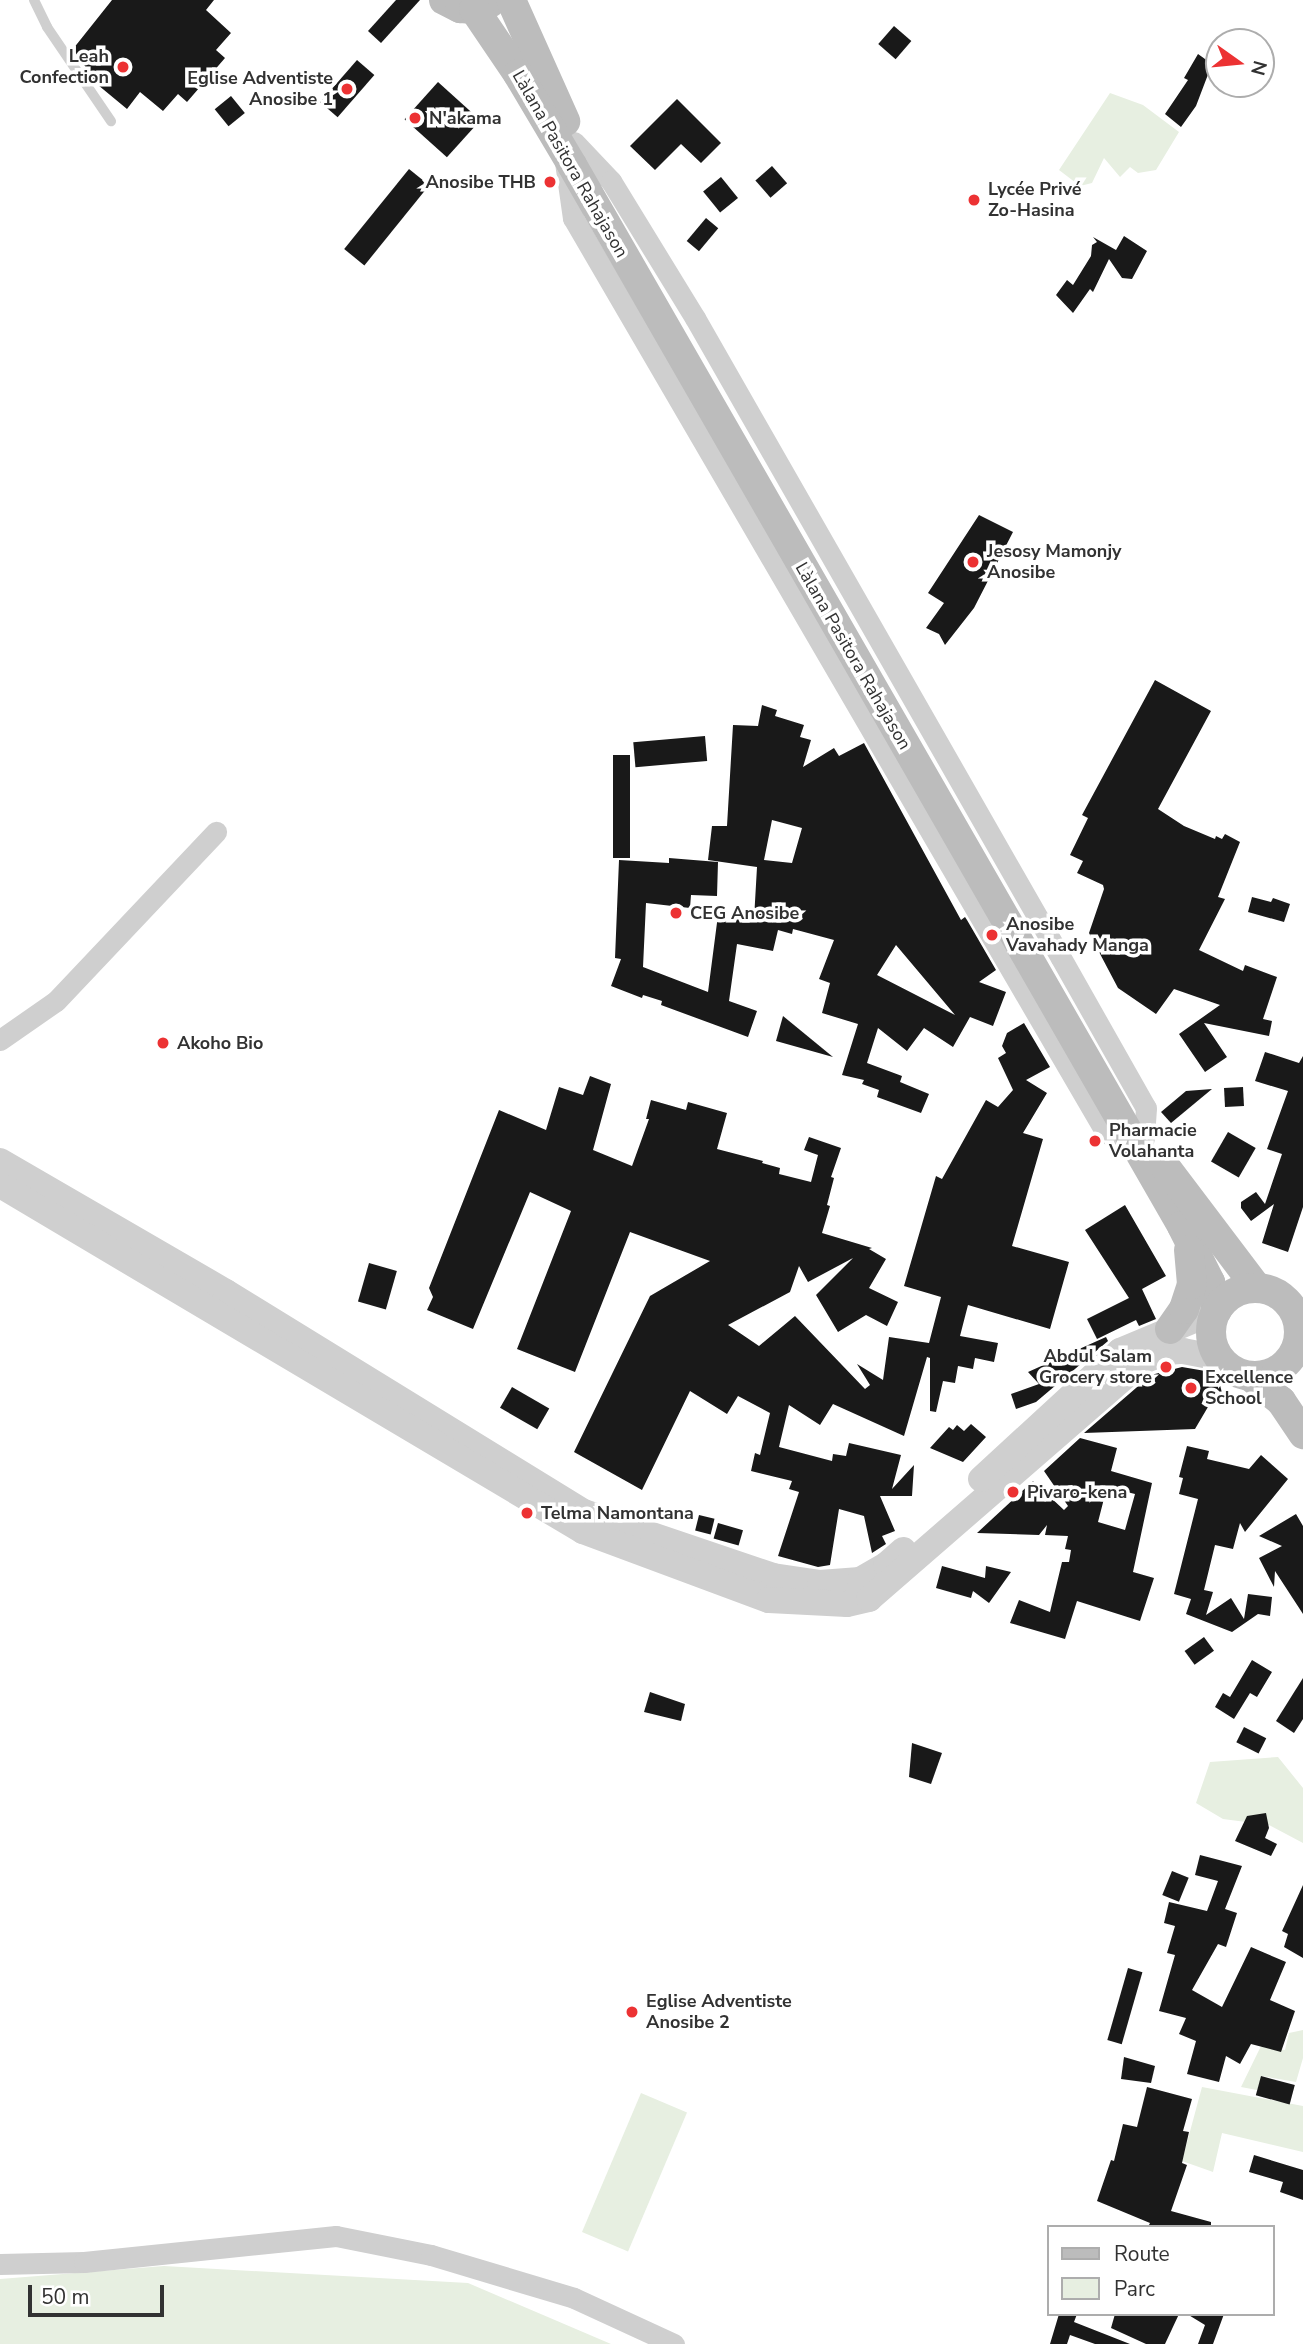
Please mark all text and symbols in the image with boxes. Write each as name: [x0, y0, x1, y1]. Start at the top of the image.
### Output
north arrow: [1205, 28, 1275, 98]
place label: Leah Confection: [20, 46, 109, 88]
text: N: [1244, 58, 1273, 78]
marker: Leah Confection: [115, 59, 131, 75]
street label: Làlana Pasitora Rahajason: [507, 67, 633, 261]
place label: Eglise Adventiste Anosibe 1: [187, 68, 333, 110]
marker: Eglise Adventiste Anosibe 1: [339, 81, 355, 97]
place label: N'akama: [429, 107, 502, 129]
marker: N'akama: [407, 110, 423, 126]
place label: Anosibe THB: [425, 171, 536, 193]
marker: Anosibe THB: [542, 174, 558, 190]
place label: Lycée Privé Zo-Hasina: [988, 179, 1082, 222]
marker: Lycée Privé Zo-Hasina: [966, 192, 982, 208]
place label: Jesosy Mamonjy Anosibe: [987, 541, 1122, 584]
marker: Jesosy Mamonjy Anosibe: [965, 554, 981, 570]
street label: Làlana Pasitora Rahajason: [790, 559, 916, 753]
place label: CEG Anosibe: [690, 902, 799, 924]
marker: CEG Anosibe: [668, 905, 684, 921]
place label: Anosibe Vavahady Manga: [1006, 914, 1149, 956]
marker: Anosibe Vavahady Manga: [984, 927, 1000, 943]
place label: Akoho Bio: [177, 1032, 263, 1054]
marker: Akoho Bio: [155, 1035, 171, 1051]
place label: Pharmacie Volahanta: [1109, 1120, 1197, 1162]
marker: Pharmacie Volahanta: [1087, 1133, 1103, 1149]
place label: Abdul Salam Grocery store: [1039, 1346, 1152, 1388]
marker: Abdul Salam Grocery store: [1158, 1359, 1174, 1375]
place label: Excellence School: [1205, 1367, 1293, 1410]
marker: Excellence School: [1183, 1380, 1199, 1396]
place label: Pivaro-kena: [1027, 1481, 1127, 1503]
marker: Pivaro-kena: [1005, 1484, 1021, 1500]
place label: Telma Namontana: [541, 1502, 694, 1524]
marker: Telma Namontana: [519, 1505, 535, 1521]
place label: Eglise Adventiste Anosibe 2: [646, 1991, 792, 2034]
marker: Eglise Adventiste Anosibe 2: [624, 2004, 640, 2020]
legend: [1048, 2225, 1275, 2316]
text: Route: [1114, 2240, 1170, 2268]
scale bar: [32, 2270, 168, 2314]
text: Parc: [1114, 2275, 1155, 2303]
text: 50 m: [41, 2283, 90, 2311]

